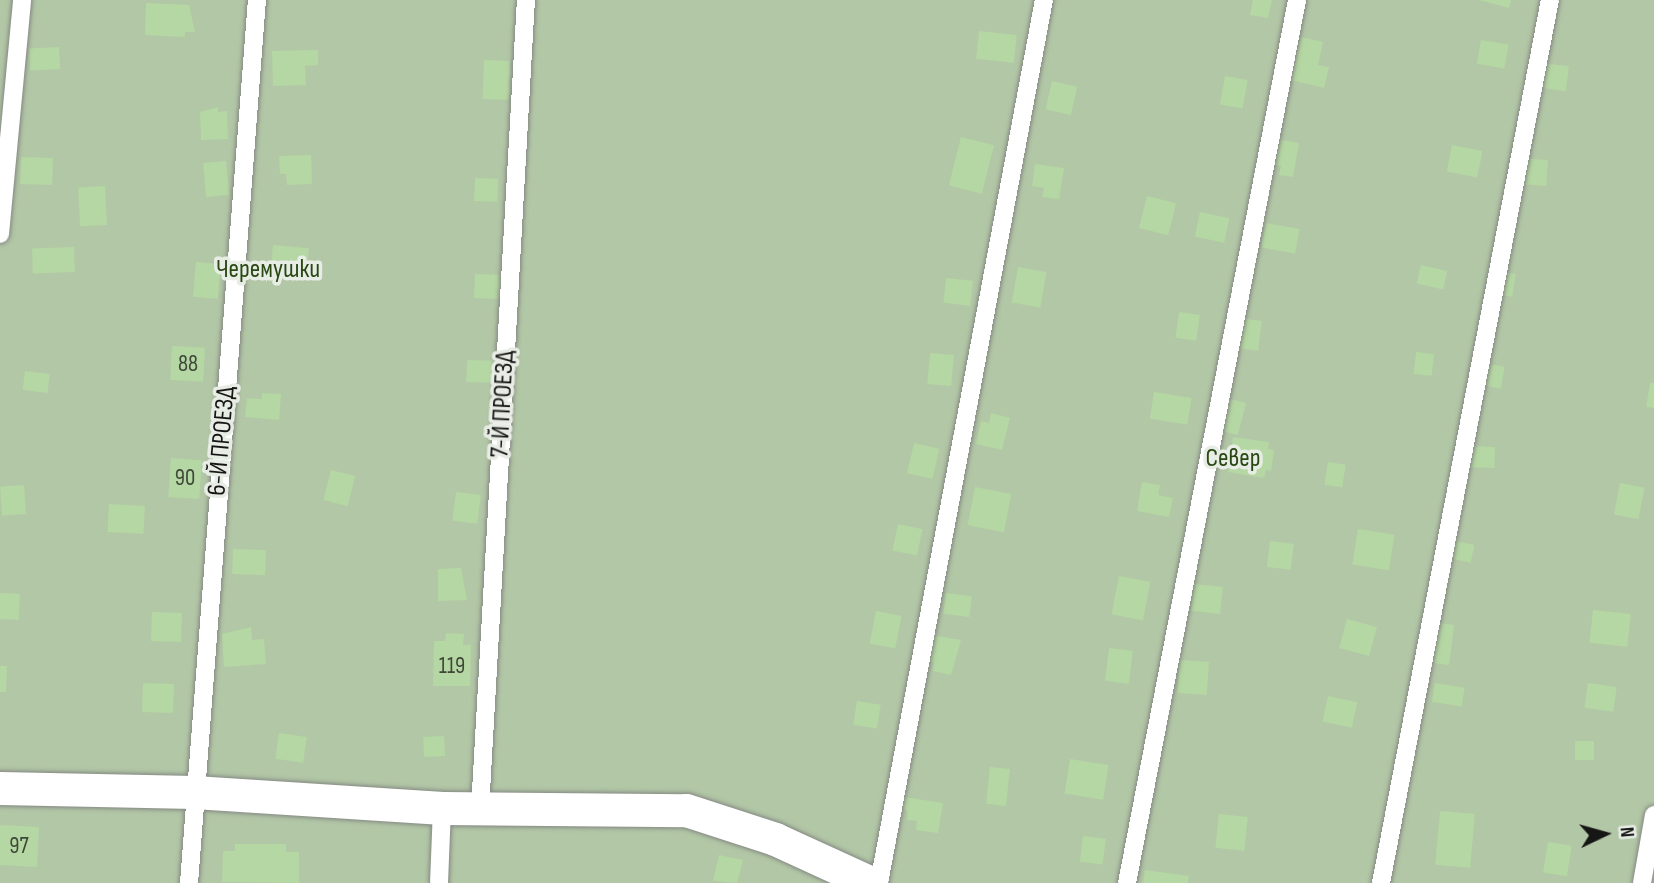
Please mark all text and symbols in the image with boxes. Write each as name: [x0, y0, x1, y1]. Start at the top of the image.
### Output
park label: Черемушки: [216, 254, 320, 286]
house number: 88: [178, 350, 198, 378]
street label: 7-Й ПРОЕЗД: [485, 350, 521, 458]
street label: 6-Й ПРОЕЗД: [202, 385, 242, 497]
park label: Север: [1206, 443, 1260, 475]
house number: 90: [175, 464, 195, 492]
house number: 119: [439, 652, 465, 680]
north arrow: [1570, 799, 1640, 869]
text: N: [1615, 826, 1638, 838]
house number: 97: [9, 832, 29, 860]

